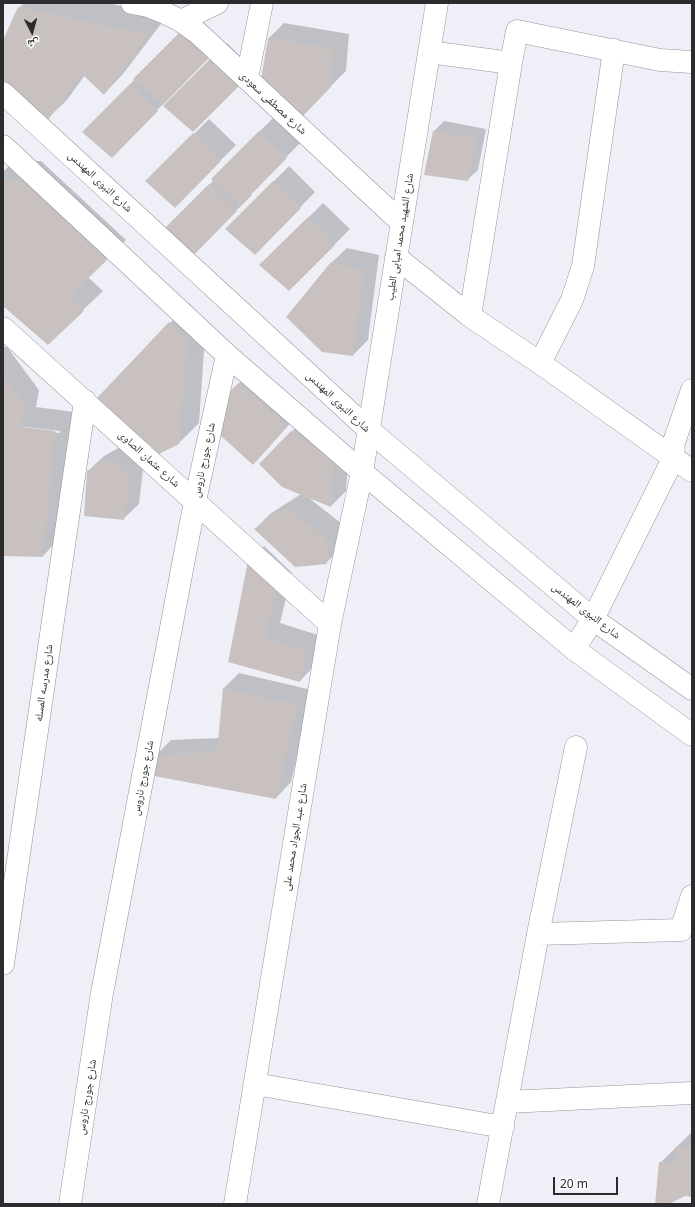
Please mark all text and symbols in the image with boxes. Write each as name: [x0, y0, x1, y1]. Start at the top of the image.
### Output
north arrow: [12, 12, 52, 52]
text: ش: [27, 36, 40, 52]
street label: شارع مصطفى سعودى: [237, 68, 309, 138]
street label: شارع النبوى المهندس: [65, 149, 135, 215]
street label: شارع الشهيد محمد امبابى الطيب: [383, 172, 417, 302]
street label: شارع النبوى المهندس: [303, 369, 373, 435]
street label: شارع جورج ناروس: [190, 421, 218, 499]
street label: شارع عثمان الصاوى: [116, 428, 182, 490]
street label: شارع النبوى المهندس: [549, 580, 623, 642]
street label: شارع مدرسه المسله: [32, 644, 56, 722]
street label: شارع جورج ناروس: [129, 739, 157, 817]
street label: شارع عبد الجواد محمد على: [280, 782, 310, 892]
street label: شارع جورج ناروس: [75, 1058, 99, 1136]
scale bar: [555, 1169, 620, 1195]
text: 20 m: [560, 1175, 588, 1192]

